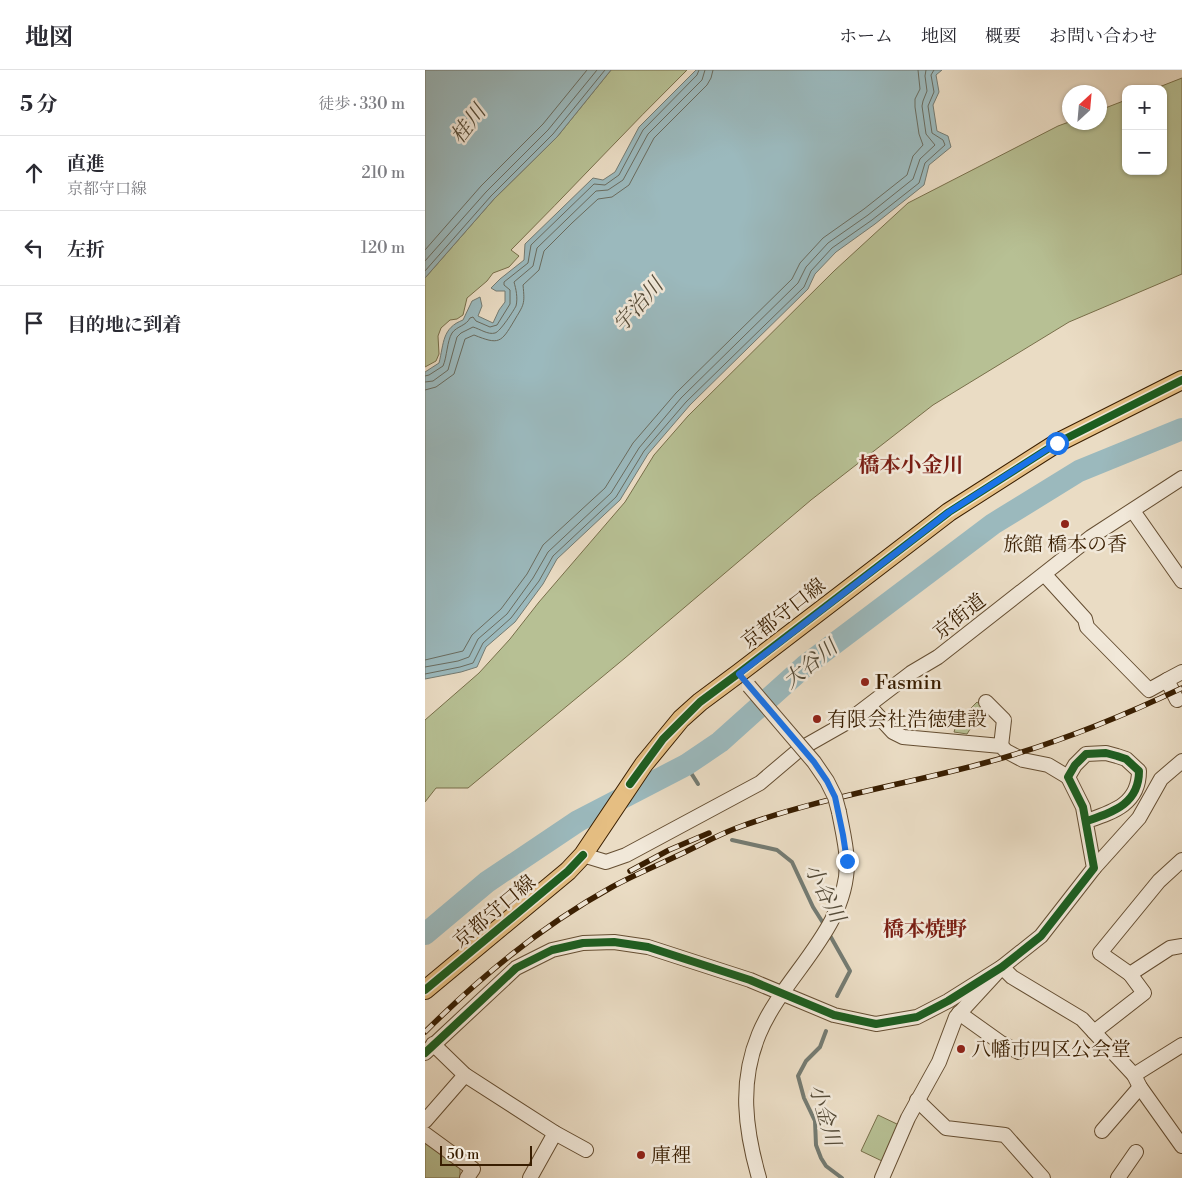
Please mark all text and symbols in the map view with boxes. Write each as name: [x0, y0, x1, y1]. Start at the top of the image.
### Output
text: 地図: [25, 23, 73, 53]
text: ホーム: [839, 25, 893, 48]
text: 地図: [921, 25, 957, 48]
text: 概要: [985, 25, 1021, 48]
text: お問い合わせ: [1049, 25, 1157, 48]
north arrow: [1062, 85, 1107, 130]
map controls: [1122, 85, 1167, 175]
button: +: [1122, 85, 1167, 130]
text: 5 分: [20, 92, 57, 118]
text: 徒歩 · 330 m: [318, 94, 405, 114]
water label: 桂川: [446, 98, 493, 149]
button: −: [1122, 130, 1167, 175]
text: 直進: [67, 152, 105, 176]
icon: ahead: [20, 159, 48, 187]
text: 210 m: [361, 163, 405, 183]
text: 京都守口線: [67, 179, 147, 199]
icon: left: [20, 234, 48, 262]
text: 左折: [67, 238, 105, 262]
text: 120 m: [361, 238, 405, 258]
water label: 宇治川: [608, 272, 671, 338]
icon: arrive: [20, 309, 48, 337]
text: 目的地に到着: [67, 313, 181, 337]
route start: [1046, 432, 1069, 455]
district label: 橋本小金川: [859, 453, 964, 479]
marker: 旅館 橋本の香: [1059, 518, 1071, 530]
place label: 旅館 橋本の香: [1003, 533, 1127, 558]
street label: 京都守口線: [737, 574, 831, 655]
street label: 京街道: [929, 589, 991, 646]
water label: 大谷川: [778, 634, 845, 695]
place label: Fasmin: [875, 671, 942, 696]
marker: Fasmin: [859, 676, 871, 688]
place label: 有限会社浩徳建設: [827, 708, 987, 733]
marker: 有限会社浩徳建設: [811, 713, 823, 725]
route end: [836, 850, 859, 873]
water label: 小谷川: [798, 859, 851, 929]
street label: 京都守口線: [449, 870, 541, 954]
district label: 橋本焼野: [883, 917, 967, 943]
place label: 八幡市四区公会堂: [971, 1038, 1131, 1063]
marker: 八幡市四区公会堂: [955, 1043, 967, 1055]
water label: 小金川: [803, 1081, 846, 1151]
scale bar: [440, 1143, 533, 1166]
place label: 庫裡: [651, 1144, 691, 1169]
text: 50 m: [447, 1146, 479, 1164]
marker: 庫裡: [635, 1149, 647, 1161]

